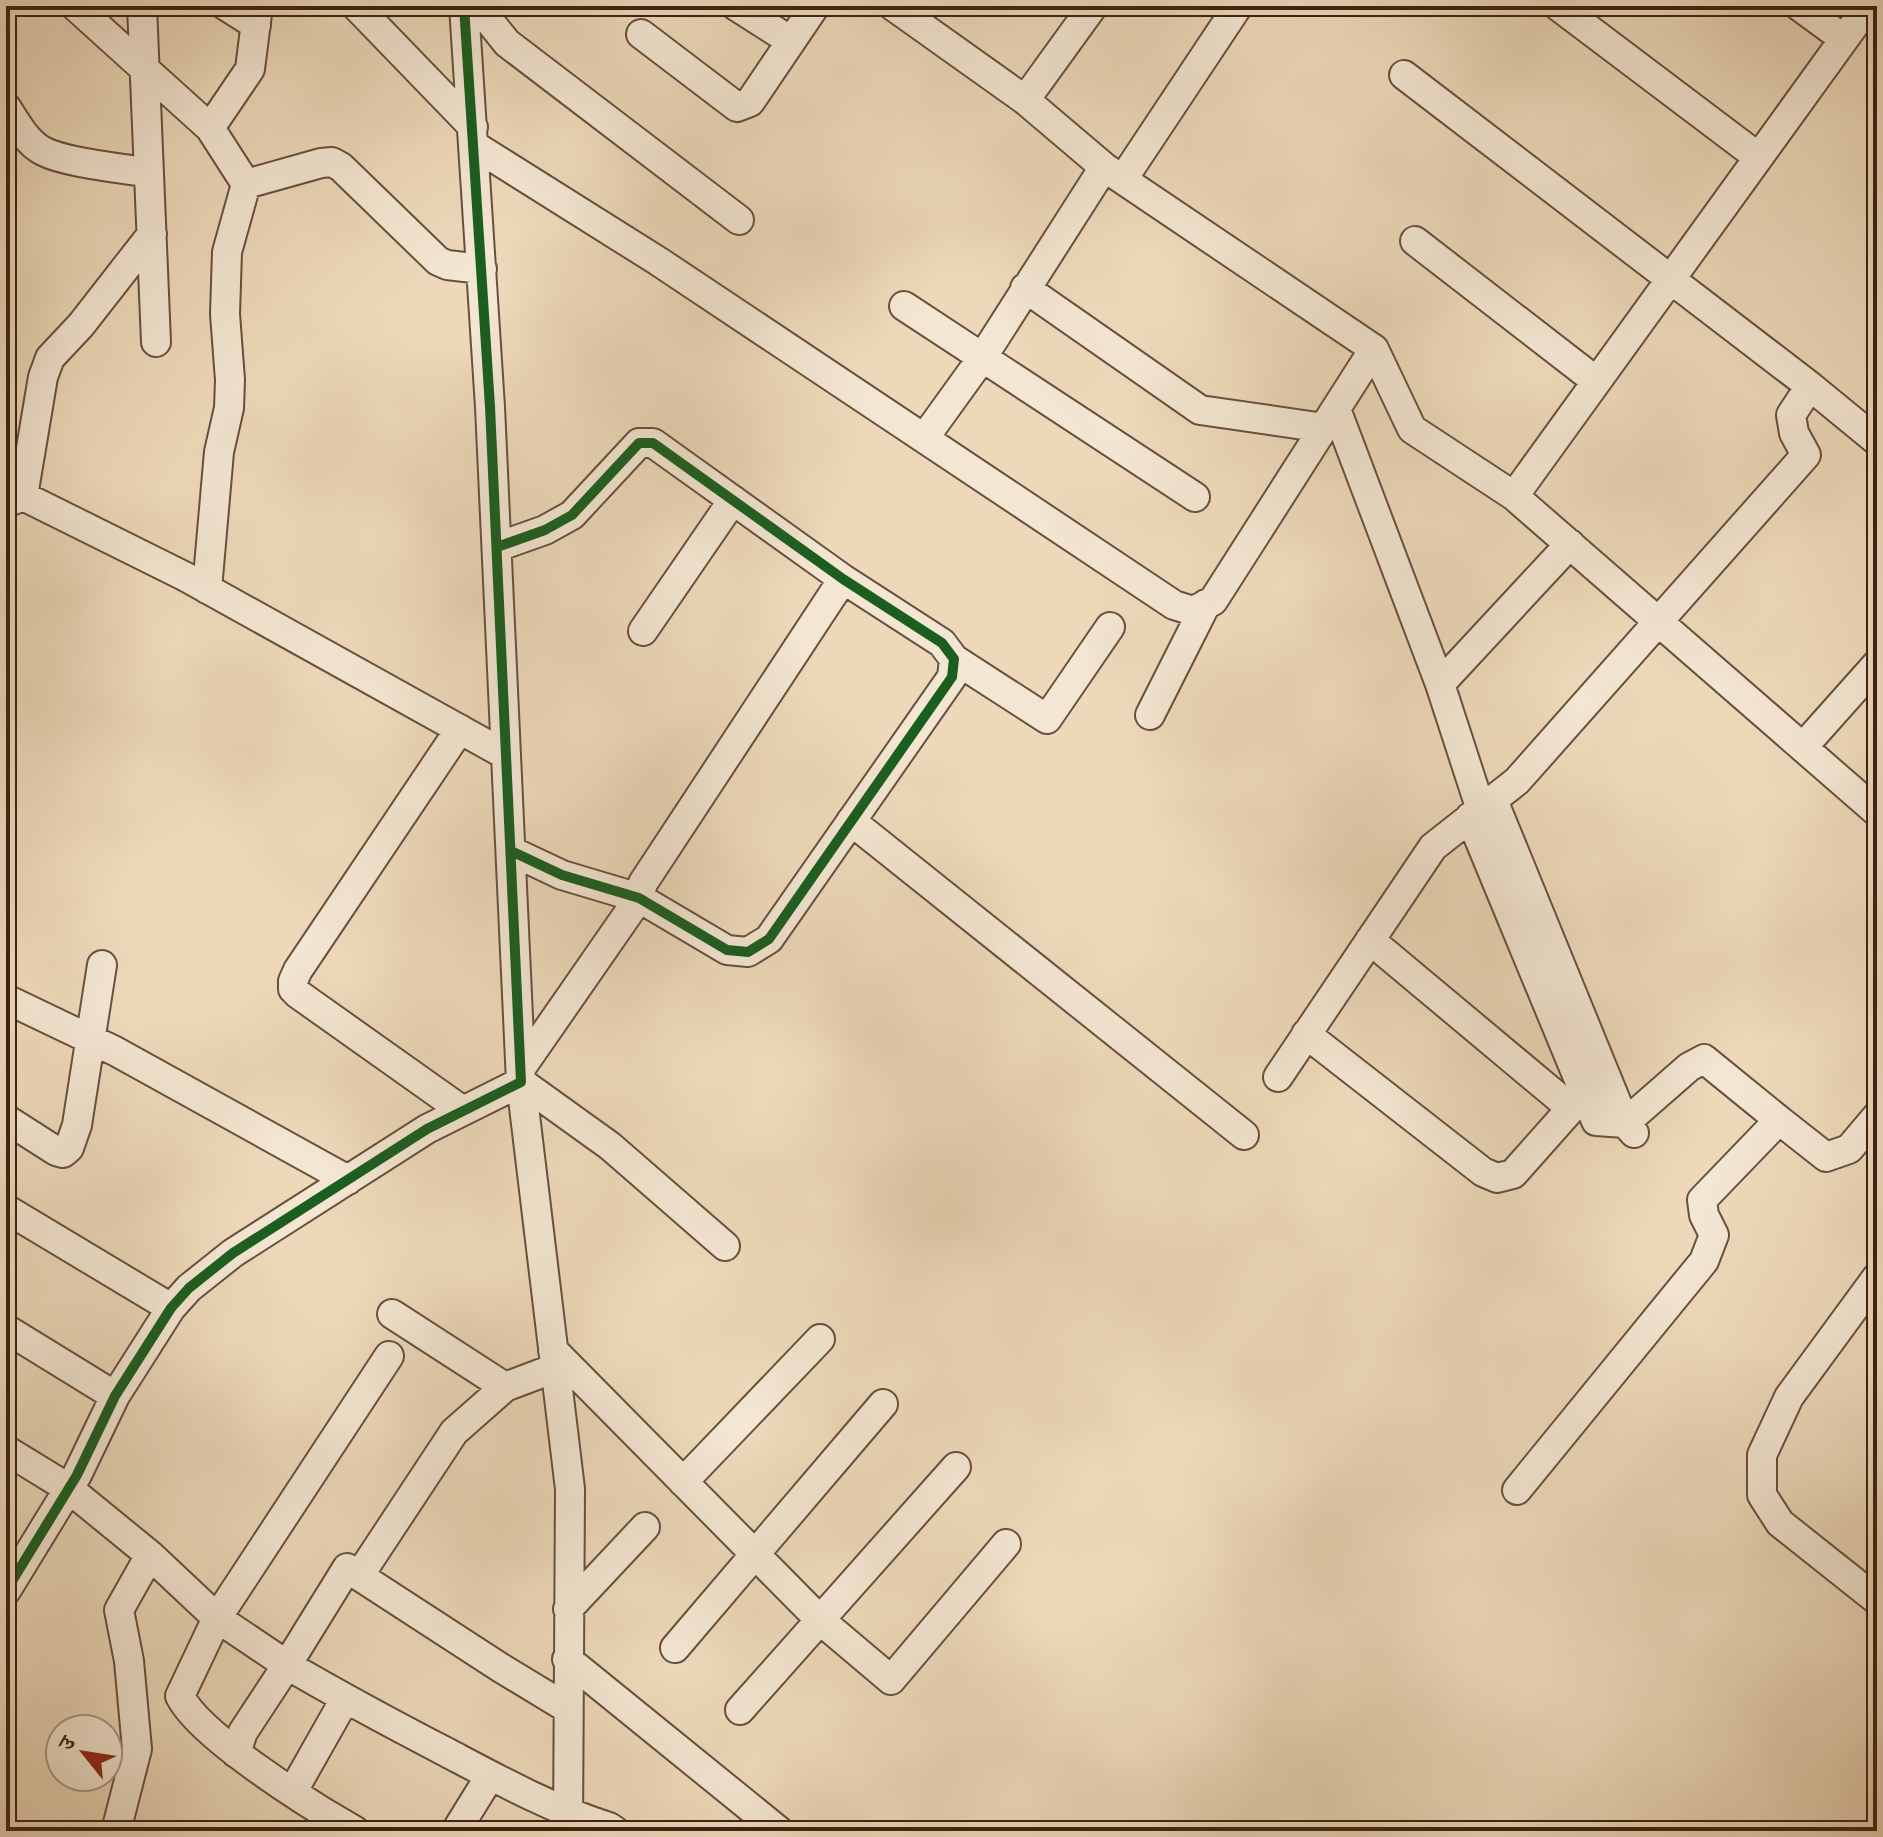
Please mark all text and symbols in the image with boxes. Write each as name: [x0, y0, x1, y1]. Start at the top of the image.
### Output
north arrow: [44, 1713, 124, 1793]
text: उ: [51, 1730, 83, 1757]

